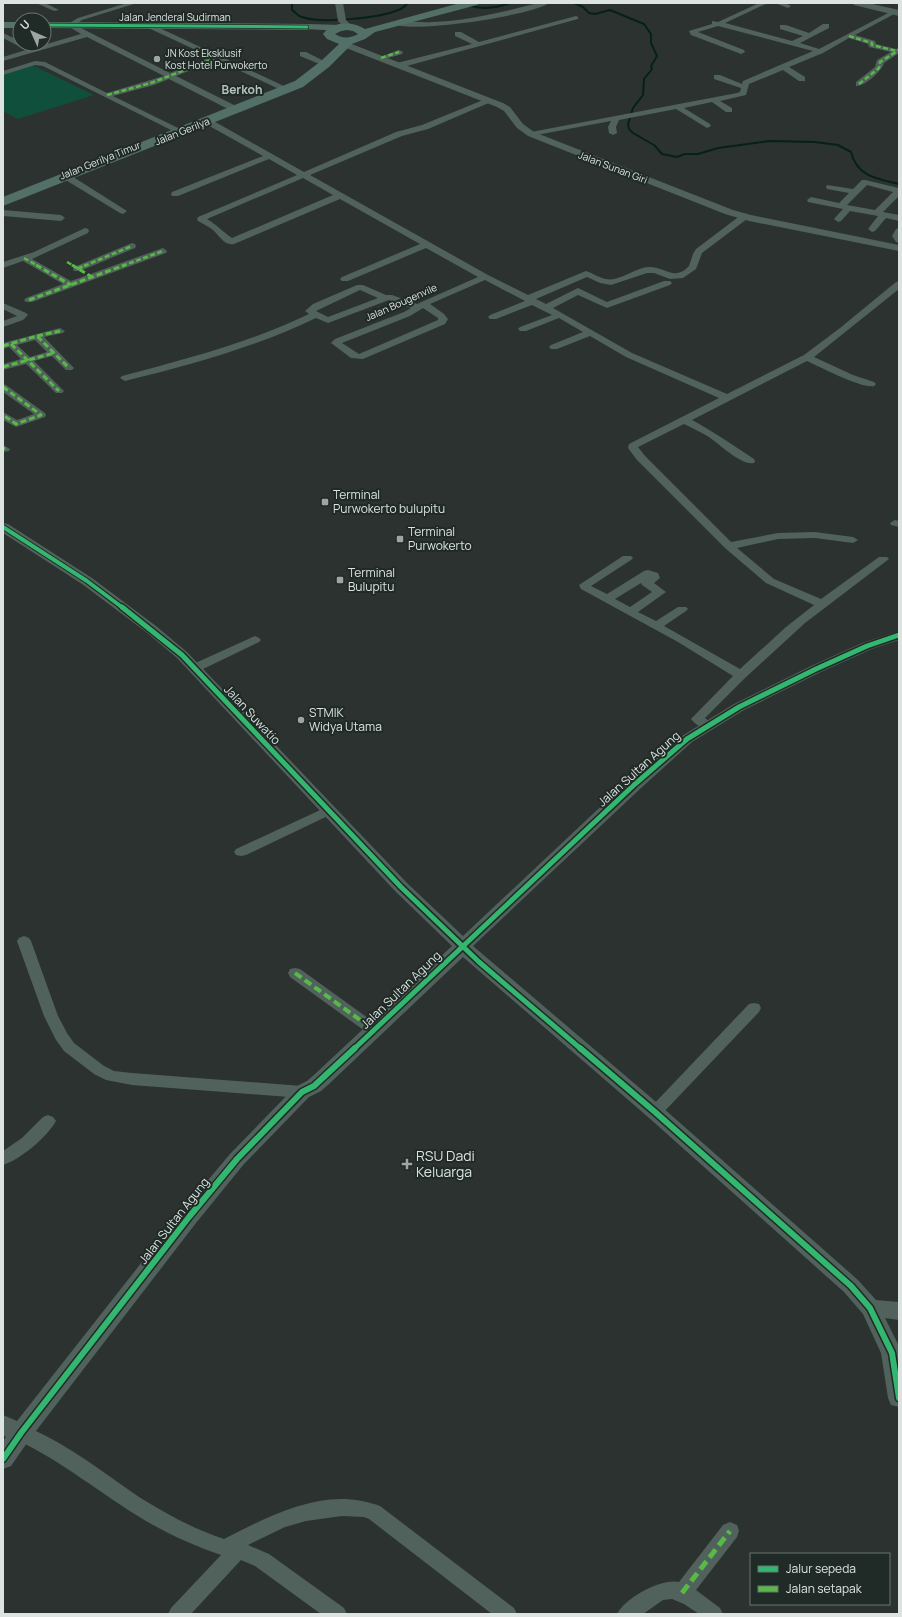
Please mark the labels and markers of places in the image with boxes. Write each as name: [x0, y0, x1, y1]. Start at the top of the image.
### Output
place label: JN Kost Eksklusif Kost Hotel Purwokerto: [165, 46, 267, 72]
marker: JN Kost Eksklusif Kost Hotel Purwokerto: [152, 54, 162, 64]
place label: Terminal Purwokerto bulupitu: [333, 486, 445, 517]
marker: Terminal Purwokerto bulupitu: [320, 497, 330, 507]
place label: Terminal Purwokerto: [408, 523, 472, 554]
marker: Terminal Purwokerto: [395, 534, 405, 544]
place label: Terminal Bulupitu: [348, 564, 395, 595]
marker: Terminal Bulupitu: [335, 575, 345, 585]
place label: STMIK Widya Utama: [309, 704, 382, 735]
marker: STMIK Widya Utama: [296, 715, 306, 725]
place label: RSU Dadi Keluarga: [416, 1146, 475, 1181]
marker: RSU Dadi Keluarga: [401, 1158, 413, 1170]

